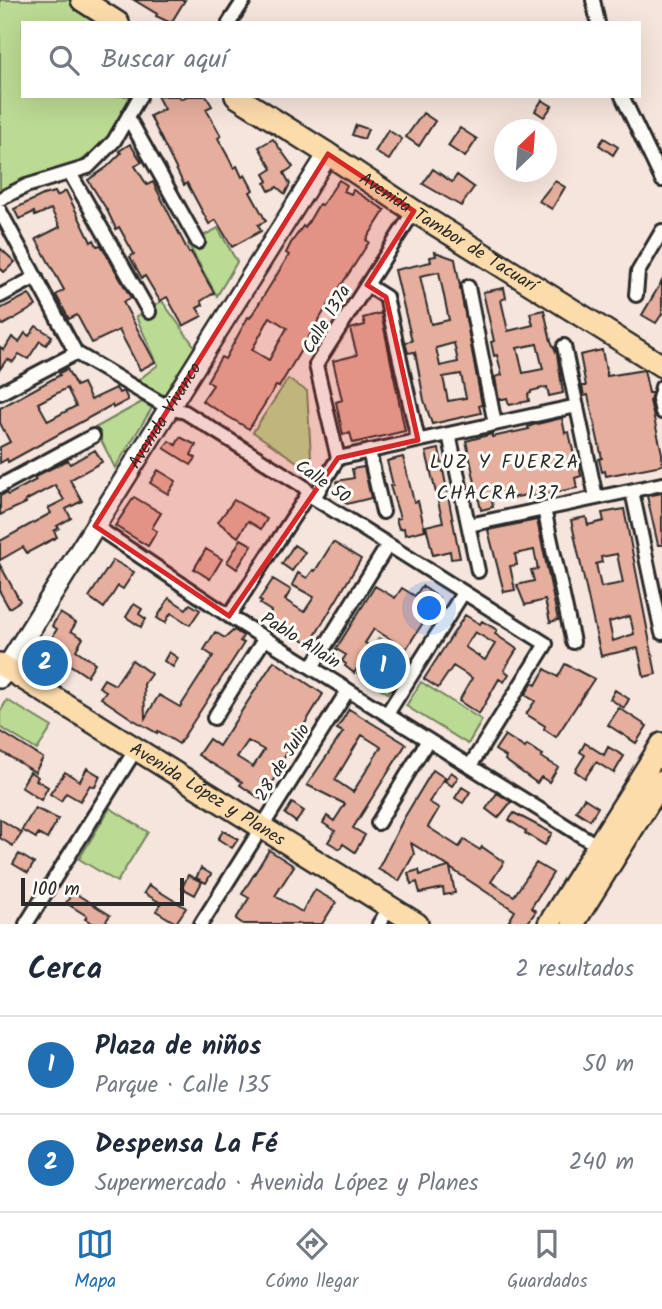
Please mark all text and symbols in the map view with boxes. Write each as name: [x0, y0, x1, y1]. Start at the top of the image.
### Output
search box: [21, 21, 641, 98]
text: Buscar aquí: [101, 39, 227, 81]
icon: search: [45, 41, 83, 79]
north arrow: [494, 119, 557, 182]
street label: Avenida Tambor de Tacuarí: [353, 165, 545, 302]
street label: Calle 137a: [295, 280, 359, 360]
street label: Avenida Vivanco: [121, 357, 210, 475]
district label: LUZ Y FUERZA: [430, 448, 580, 478]
street label: Calle 50: [288, 453, 356, 512]
district label: CHACRA 137: [437, 479, 559, 509]
your location: [412, 591, 446, 625]
street label: Pablo Allain: [255, 605, 346, 677]
pin: 2: [22, 637, 68, 689]
pin: 1: [360, 640, 406, 692]
street label: 28 de Julio: [248, 718, 319, 807]
street label: Avenida López y Planes: [124, 735, 291, 855]
scale bar: [21, 875, 184, 907]
text: 100 m: [32, 875, 80, 905]
text: Cerca: [28, 946, 102, 994]
text: 2 resultados: [516, 952, 634, 988]
text: Plaza de niños: [95, 1026, 261, 1068]
text: 1: [48, 1047, 54, 1083]
text: 50 m: [583, 1047, 634, 1083]
text: Parque · Calle 135: [95, 1068, 270, 1104]
text: Despensa La Fé: [95, 1124, 277, 1166]
text: 2: [44, 1145, 58, 1181]
text: 240 m: [569, 1145, 634, 1181]
text: Supermercado · Avenida López y Planes: [95, 1166, 479, 1202]
tab: Mapa: [74, 1225, 116, 1297]
tab: Cómo llegar: [265, 1225, 358, 1297]
tab: Guardados: [507, 1225, 588, 1297]

